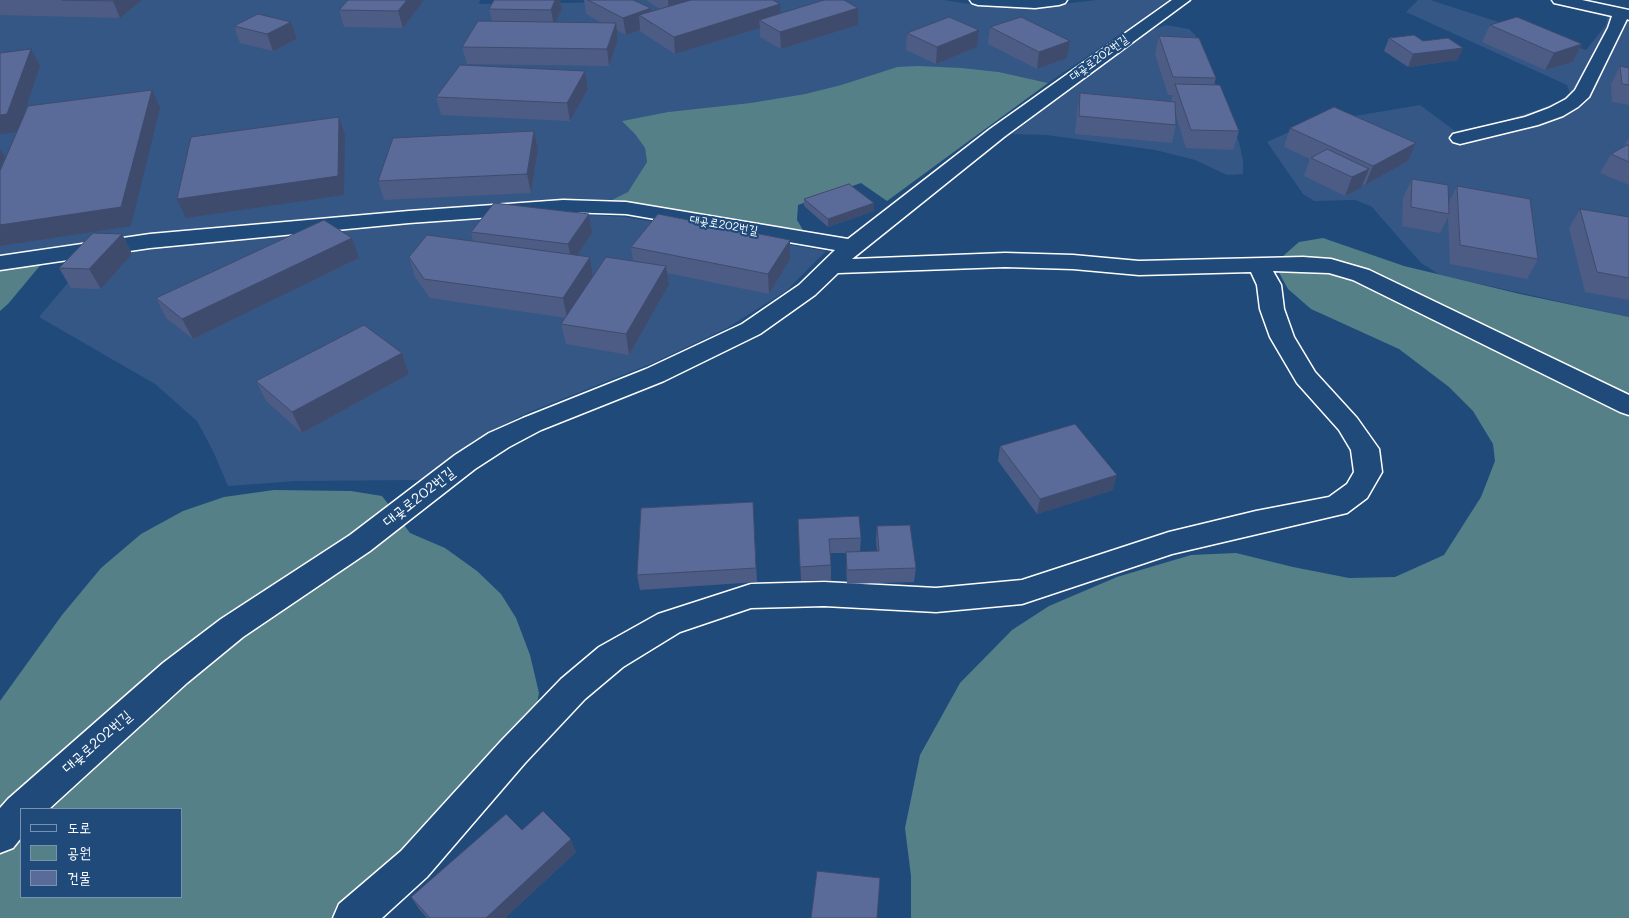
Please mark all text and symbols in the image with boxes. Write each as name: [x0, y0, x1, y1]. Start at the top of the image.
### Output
street label: 대곶로202번길: [1067, 32, 1131, 84]
street label: 대곶로202번길: [689, 212, 759, 238]
street label: 대곶로202번길: [379, 463, 459, 531]
street label: 대곶로202번길: [59, 707, 135, 777]
legend: [20, 808, 182, 898]
text: 도로: [67, 817, 91, 837]
text: 공원: [67, 842, 91, 862]
text: 건물: [67, 867, 91, 887]

